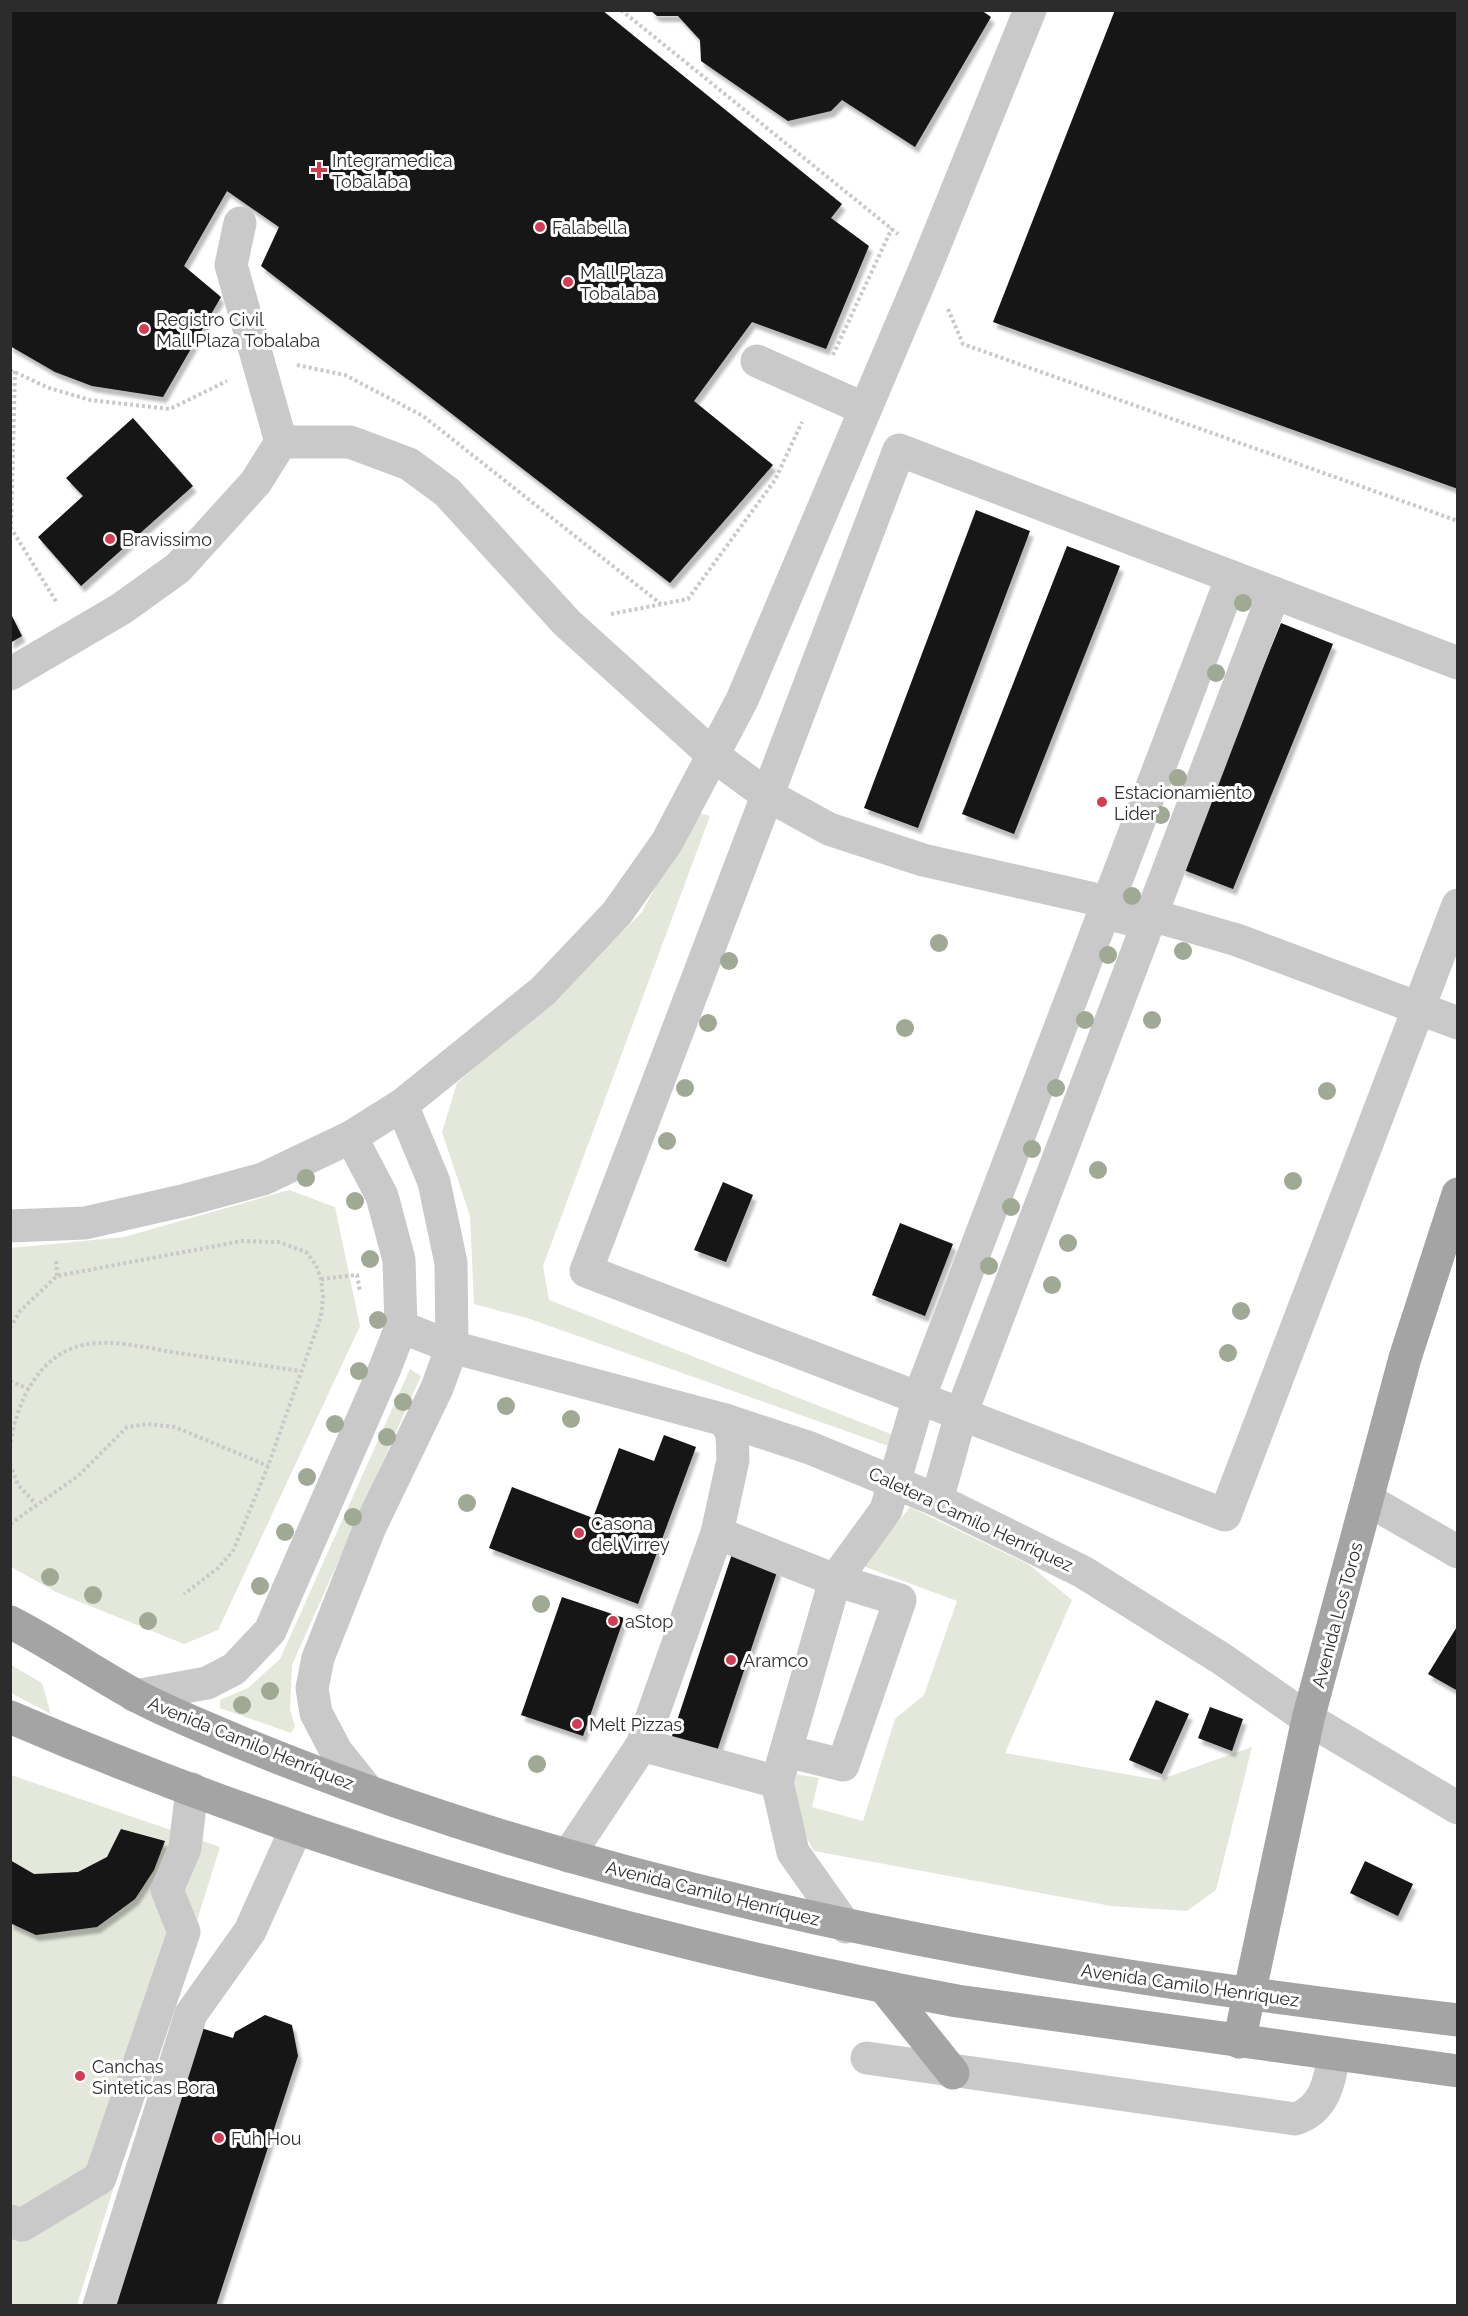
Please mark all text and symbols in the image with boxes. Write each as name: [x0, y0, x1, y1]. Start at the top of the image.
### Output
place label: Integramedica Tobalaba: [332, 150, 452, 192]
marker: Integramedica Tobalaba: [310, 161, 328, 179]
place label: Falabella: [552, 217, 627, 238]
marker: Falabella: [533, 220, 547, 234]
place label: Mall Plaza Tobalaba: [580, 262, 664, 304]
marker: Mall Plaza Tobalaba: [561, 275, 575, 289]
place label: Registro Civil Mall Plaza Tobalaba: [156, 309, 320, 351]
marker: Registro Civil Mall Plaza Tobalaba: [137, 322, 151, 336]
place label: Bravissimo: [122, 529, 212, 550]
marker: Bravissimo: [103, 532, 117, 546]
place label: Estacionamiento Lider: [1114, 782, 1253, 824]
marker: Estacionamiento Lider: [1095, 795, 1109, 809]
street label: Caletera Camilo Henríquez: [866, 1462, 1077, 1576]
place label: Casona del Virrey: [591, 1513, 670, 1555]
marker: Casona del Virrey: [572, 1526, 586, 1540]
street label: Avenida Los Toros: [1307, 1539, 1367, 1690]
place label: aStop: [625, 1611, 673, 1632]
marker: aStop: [606, 1614, 620, 1628]
place label: Aramco: [743, 1650, 809, 1671]
marker: Aramco: [724, 1653, 738, 1667]
street label: Avenida Camilo Henríquez: [145, 1692, 357, 1794]
place label: Melt Pizzas: [589, 1714, 682, 1735]
marker: Melt Pizzas: [570, 1717, 584, 1731]
street label: Avenida Camilo Henríquez: [604, 1856, 822, 1930]
street label: Avenida Camilo Henríquez: [1080, 1959, 1300, 2011]
place label: Canchas Sinteticas Bora: [92, 2056, 215, 2098]
marker: Canchas Sinteticas Bora: [73, 2069, 87, 2083]
place label: Fuh Hou: [231, 2128, 301, 2149]
marker: Fuh Hou: [212, 2131, 226, 2145]

